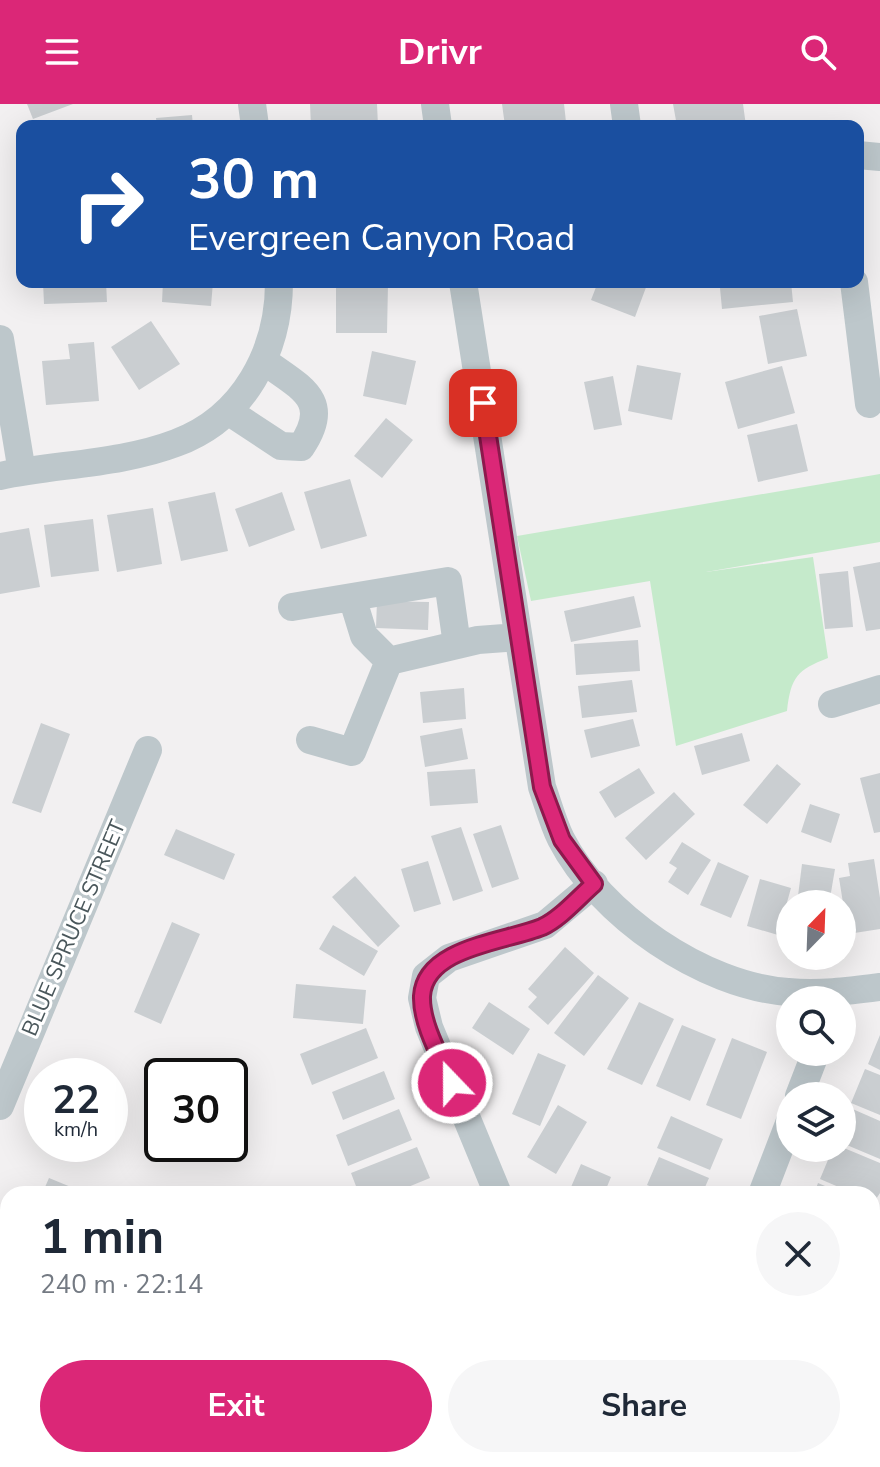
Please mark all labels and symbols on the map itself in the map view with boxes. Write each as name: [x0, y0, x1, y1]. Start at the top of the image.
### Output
pin: [449, 369, 517, 437]
street label: BLUE SPRUCE STREET: [15, 815, 133, 1041]
north arrow: [776, 890, 856, 970]
position arrow: [410, 1041, 494, 1125]
speed limit sign: 30: [144, 1058, 248, 1162]

